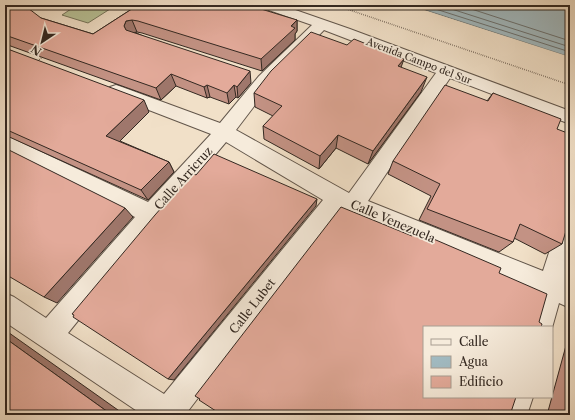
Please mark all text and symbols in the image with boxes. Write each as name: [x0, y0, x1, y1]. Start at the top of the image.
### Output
north arrow: [22, 22, 62, 62]
street label: Avenida Campo del Sur: [364, 35, 474, 87]
text: N: [28, 41, 44, 59]
street label: Calle Arricruz: [151, 143, 215, 213]
street label: Calle Venezuela: [348, 196, 438, 246]
street label: Calle Lubet: [226, 275, 279, 337]
legend: [423, 326, 553, 398]
text: Calle: [459, 334, 489, 349]
text: Agua: [458, 354, 489, 369]
text: Edificio: [459, 374, 503, 389]

